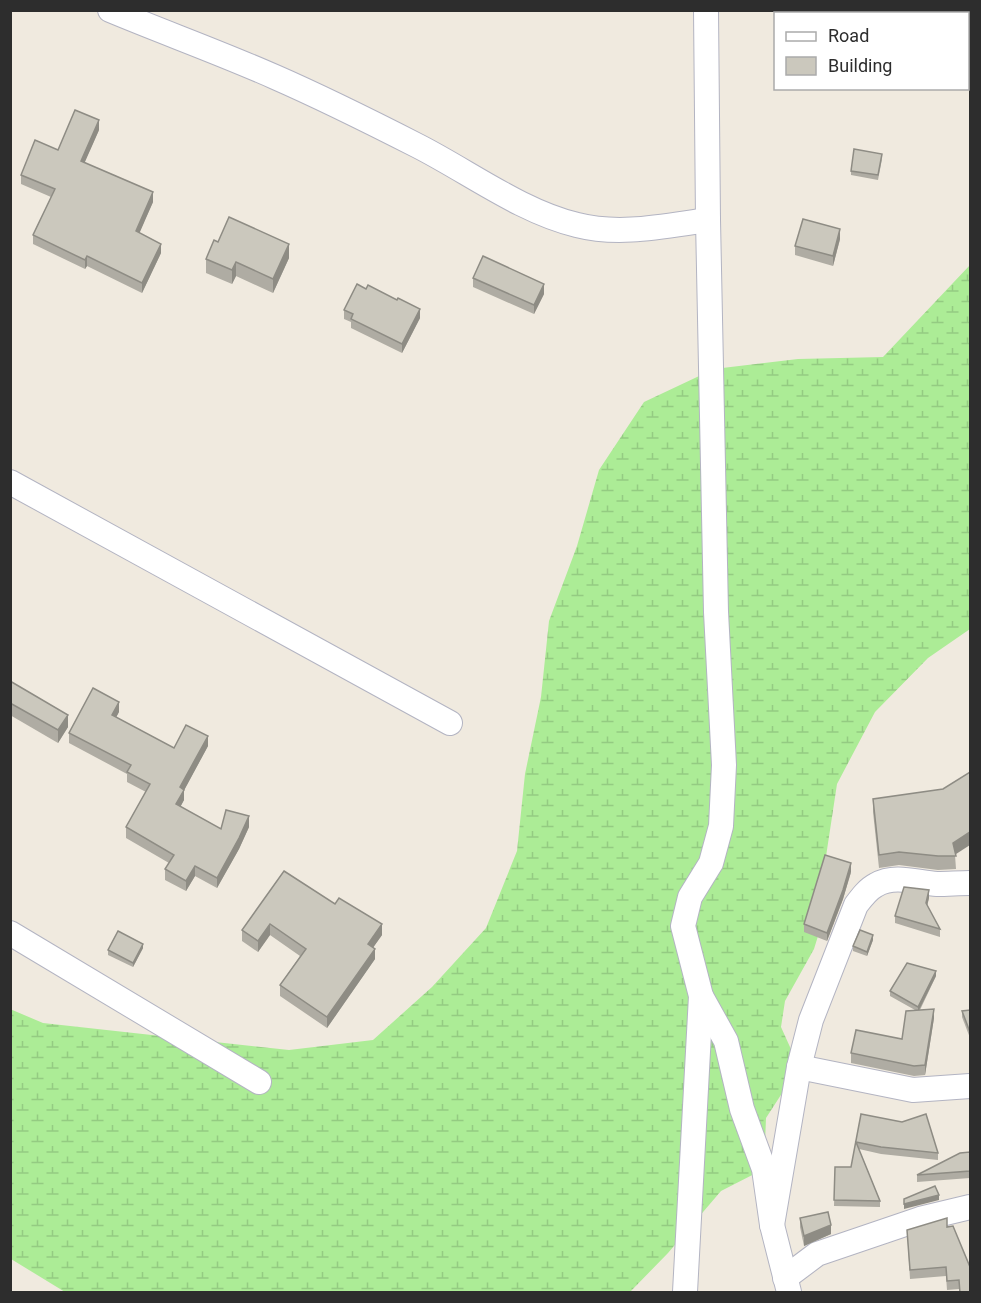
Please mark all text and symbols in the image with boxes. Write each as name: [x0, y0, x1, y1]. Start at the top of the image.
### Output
legend: [774, 12, 969, 90]
text: Road: [828, 25, 869, 46]
text: Building: [828, 55, 892, 76]

